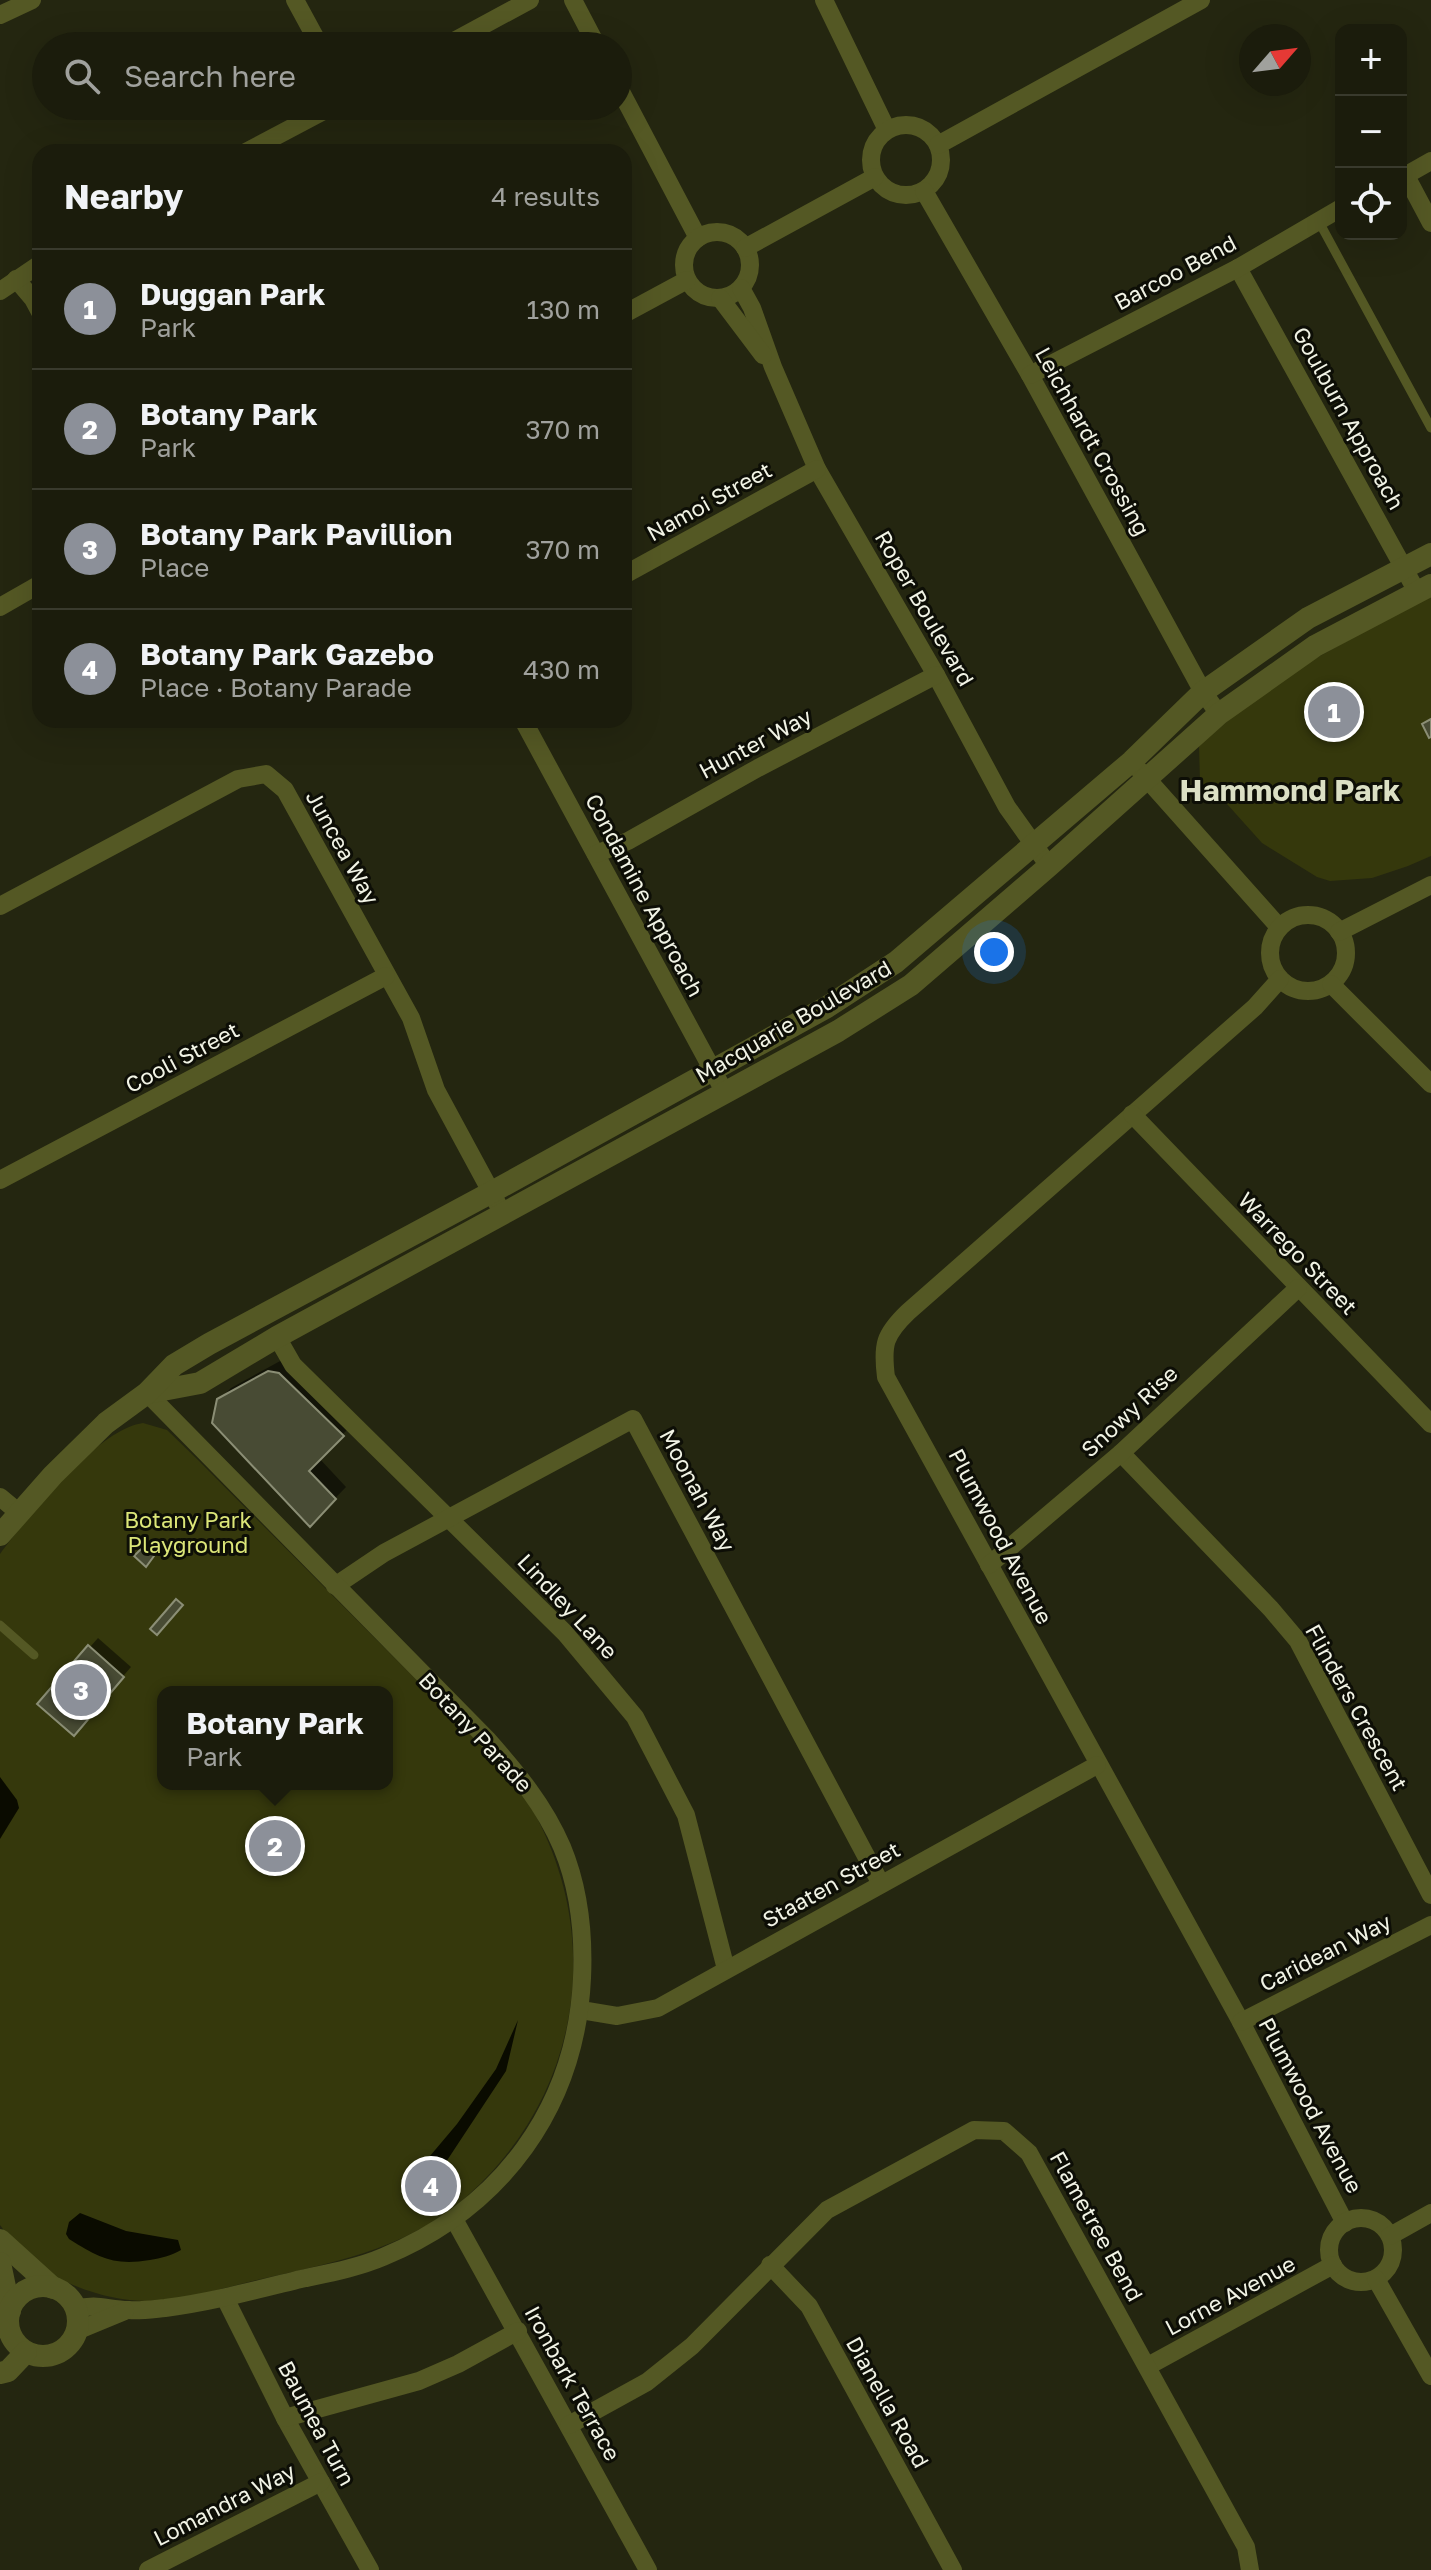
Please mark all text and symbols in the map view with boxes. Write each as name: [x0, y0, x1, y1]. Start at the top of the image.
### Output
north arrow: [1239, 24, 1311, 96]
map controls: [1335, 24, 1407, 240]
button: +: [1335, 24, 1407, 96]
search box: [32, 32, 632, 120]
icon: search: [60, 54, 104, 98]
text: Search here: [124, 58, 296, 94]
button: −: [1335, 96, 1407, 168]
button: locate: [1335, 168, 1407, 240]
text: Nearby: [64, 176, 184, 216]
text: 4 results: [491, 181, 600, 212]
street label: Barcoo Bend: [1110, 229, 1240, 315]
text: Duggan Park: [140, 276, 325, 312]
text: 1: [83, 294, 97, 325]
text: 130 m: [527, 294, 600, 325]
text: Park: [140, 312, 196, 343]
street label: Goulburn Approach: [1288, 322, 1410, 514]
street label: Leichhardt Crossing: [1030, 342, 1156, 540]
text: Botany Park: [140, 396, 318, 432]
text: 2: [82, 414, 98, 445]
text: 370 m: [525, 414, 600, 445]
text: Park: [140, 432, 196, 463]
street label: Namoi Street: [642, 456, 776, 546]
text: Botany Park Pavillion: [140, 516, 453, 552]
street label: Roper Boulevard: [870, 526, 980, 690]
text: 3: [82, 534, 98, 565]
text: 370 m: [525, 534, 600, 565]
text: Place: [140, 552, 209, 583]
text: Botany Park Gazebo: [140, 636, 434, 672]
text: 4: [82, 654, 98, 685]
text: 430 m: [523, 654, 600, 685]
text: Place · Botany Parade: [140, 672, 412, 703]
pin: 1: [1308, 682, 1360, 742]
street label: Hunter Way: [694, 702, 816, 784]
district label: Hammond Park: [1180, 772, 1401, 808]
street label: Juncea Way: [301, 785, 385, 909]
street label: Condamine Approach: [580, 789, 710, 1001]
your location: [974, 932, 1014, 972]
street label: Macquarie Boulevard: [690, 954, 896, 1088]
street label: Cooli Street: [121, 1016, 243, 1098]
street label: Warrego Street: [1233, 1186, 1363, 1320]
street label: Snowy Rise: [1075, 1360, 1183, 1462]
street label: Moonah Way: [654, 1424, 742, 1556]
street label: Plumwood Avenue: [943, 1444, 1059, 1628]
park label: Botany Park Playground: [124, 1506, 252, 1558]
street label: Lindley Lane: [512, 1548, 624, 1664]
street label: Flinders Crescent: [1300, 1619, 1414, 1795]
pin: 3: [55, 1660, 107, 1720]
street label: Botany Parade: [414, 1667, 538, 1797]
popup: [157, 1686, 393, 1790]
text: Botany Park: [186, 1705, 364, 1741]
text: Park: [186, 1741, 242, 1772]
pin: 2: [249, 1816, 301, 1876]
street label: Staaten Street: [758, 1835, 904, 1933]
street label: Caridean Way: [1255, 1907, 1395, 1997]
street label: Plumwood Avenue: [1253, 2013, 1369, 2197]
street label: Flametree Bend: [1045, 2146, 1149, 2306]
pin: 4: [405, 2156, 457, 2216]
street label: Lorne Avenue: [1160, 2249, 1300, 2341]
street label: Ironbark Terrace: [519, 2301, 627, 2465]
street label: Dianella Road: [841, 2332, 935, 2472]
street label: Baumea Turn: [273, 2356, 361, 2490]
street label: Lomandra Way: [149, 2457, 299, 2551]

